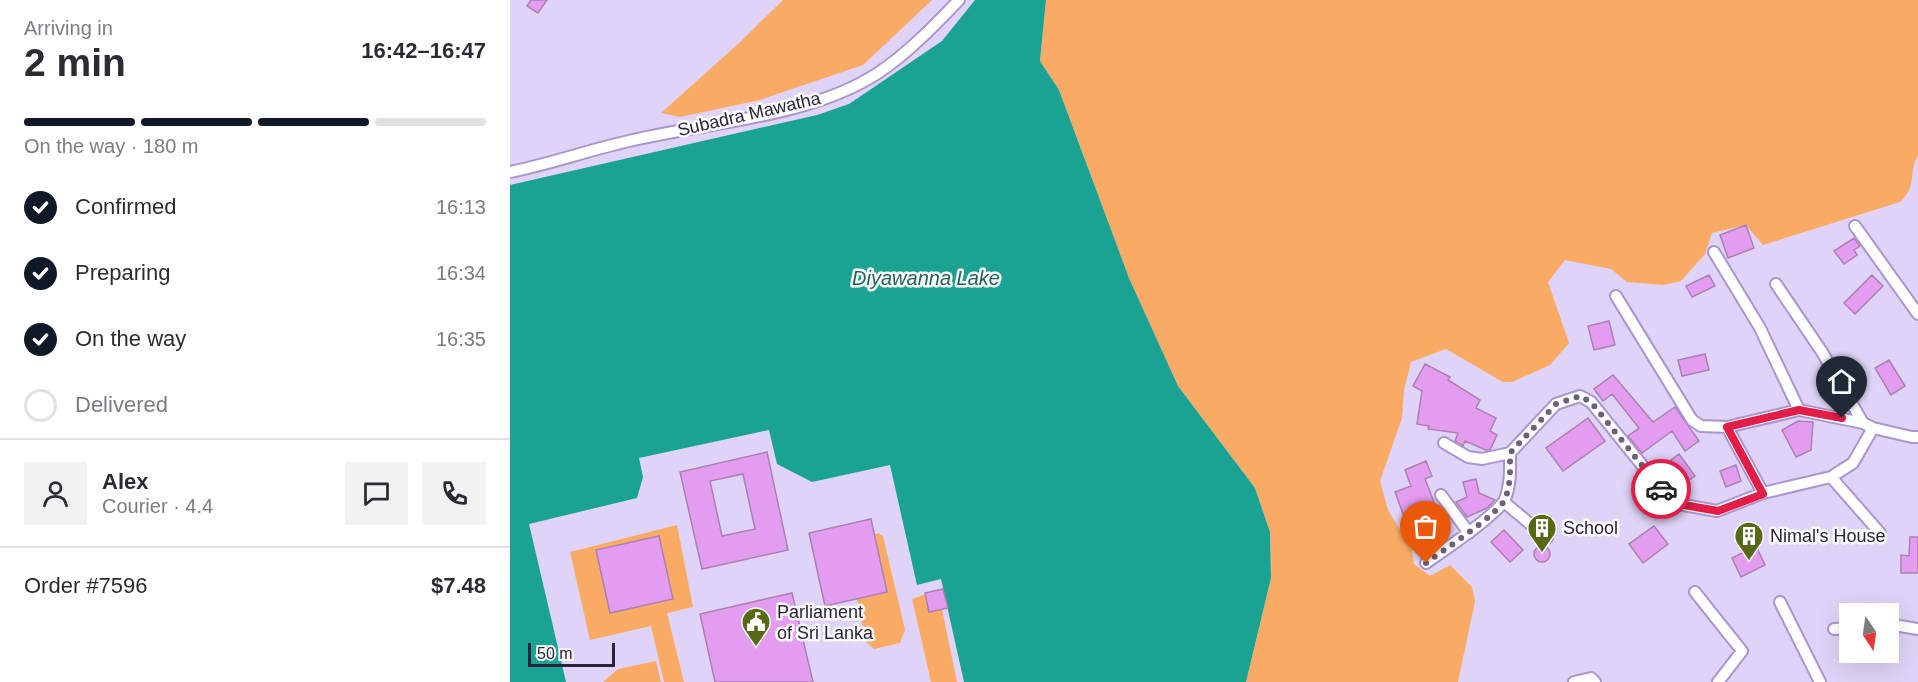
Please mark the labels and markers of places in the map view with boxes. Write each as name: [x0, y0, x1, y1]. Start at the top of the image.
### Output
pin: [1816, 356, 1867, 418]
pin: [1400, 501, 1451, 563]
building icon: School: [1526, 512, 1558, 554]
place label: School: [1563, 518, 1618, 538]
building icon: Nimal's House: [1733, 520, 1765, 562]
place label: Nimal's House: [1770, 526, 1885, 546]
place label: Parliament of Sri Lanka: [777, 602, 874, 643]
public building icon: Parliament of Sri Lanka: [740, 606, 772, 648]

